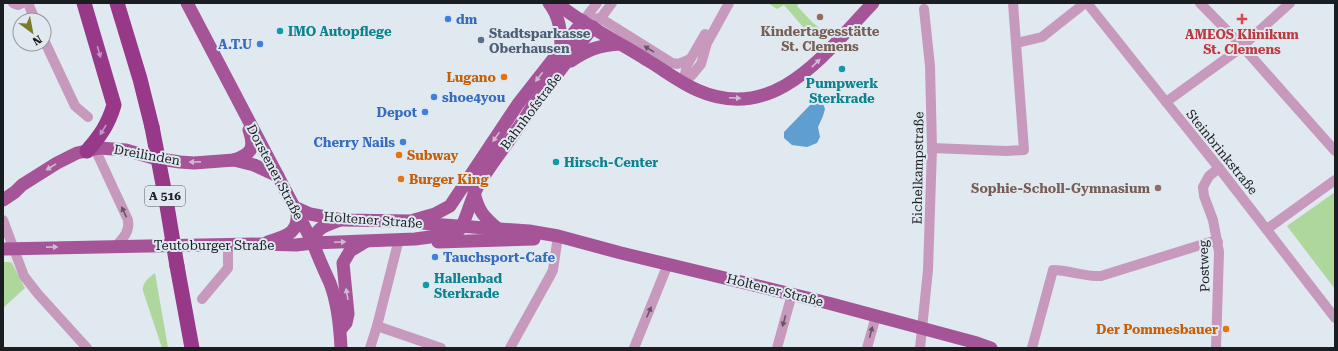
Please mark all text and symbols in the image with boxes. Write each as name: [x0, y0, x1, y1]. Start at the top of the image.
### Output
north arrow: [12, 12, 52, 52]
place label: dm: [456, 12, 478, 27]
marker: Kindertagesstätte St. Clemens: [815, 12, 825, 22]
marker: AMEOS Klinikum St. Clemens: [1236, 13, 1248, 25]
marker: dm: [443, 14, 453, 24]
place label: IMO Autopflege: [288, 24, 392, 39]
place label: Kindertagesstätte St. Clemens: [761, 24, 880, 54]
marker: IMO Autopflege: [275, 26, 285, 36]
place label: Stadtsparkasse Oberhausen: [489, 26, 591, 56]
place label: AMEOS Klinikum St. Clemens: [1185, 27, 1299, 57]
text: N: [30, 32, 44, 48]
marker: Stadtsparkasse Oberhausen: [476, 35, 486, 45]
place label: A.T.U: [218, 37, 252, 52]
marker: A.T.U: [255, 39, 265, 49]
one-way arrow: [643, 45, 655, 52]
one-way arrow: [96, 46, 102, 58]
one-way arrow: [811, 58, 821, 68]
marker: Pumpwerk Sterkrade: [837, 64, 847, 74]
place label: Lugano: [446, 70, 496, 85]
street label: Bahnhofstraße: [497, 70, 565, 152]
one-way arrow: [535, 71, 543, 82]
marker: Lugano: [499, 72, 509, 82]
place label: Pumpwerk Sterkrade: [806, 76, 878, 106]
place label: shoe4you: [442, 90, 506, 105]
marker: shoe4you: [429, 92, 439, 102]
one-way arrow: [729, 95, 741, 102]
place label: Depot: [376, 105, 418, 120]
marker: Depot: [420, 107, 430, 117]
street label: Steinbrinkstraße: [1183, 107, 1261, 197]
street label: Eichelkampstraße: [910, 111, 926, 225]
street label: Dorstener Straße: [243, 122, 307, 222]
one-way arrow: [100, 124, 107, 136]
one-way arrow: [492, 131, 500, 142]
place label: Cherry Nails: [314, 135, 395, 150]
marker: Cherry Nails: [398, 137, 408, 147]
street label: Dreilinden: [113, 142, 182, 168]
place label: Subway: [407, 148, 459, 163]
marker: Subway: [394, 150, 404, 160]
place label: Hirsch-Center: [564, 155, 658, 170]
marker: Hirsch-Center: [551, 157, 561, 167]
one-way arrow: [188, 159, 201, 165]
one-way arrow: [46, 163, 56, 171]
place label: Burger King: [409, 172, 489, 187]
marker: Burger King: [396, 174, 406, 184]
place label: Sophie-Scholl-Gymnasium: [971, 181, 1150, 196]
marker: Sophie-Scholl-Gymnasium: [1153, 183, 1163, 193]
road number: A 516: [145, 186, 185, 206]
one-way arrow: [121, 206, 127, 218]
street label: Holtener Straße: [323, 209, 423, 231]
street label: Teutoburger Straße: [154, 238, 274, 253]
one-way arrow: [334, 239, 347, 245]
street label: Postweg: [1196, 239, 1212, 292]
one-way arrow: [46, 244, 58, 251]
place label: Tauchsport-Cafe: [443, 250, 555, 265]
marker: Tauchsport-Cafe: [430, 252, 440, 262]
place label: Hallenbad Sterkrade: [434, 271, 502, 301]
street label: Holtener Straße: [725, 271, 825, 309]
marker: Hallenbad Sterkrade: [421, 280, 431, 290]
one-way arrow: [343, 288, 349, 300]
one-way arrow: [645, 306, 652, 318]
one-way arrow: [781, 315, 787, 327]
place label: Der Pommesbauer: [1096, 322, 1218, 337]
marker: Der Pommesbauer: [1221, 324, 1231, 334]
one-way arrow: [868, 326, 874, 338]

